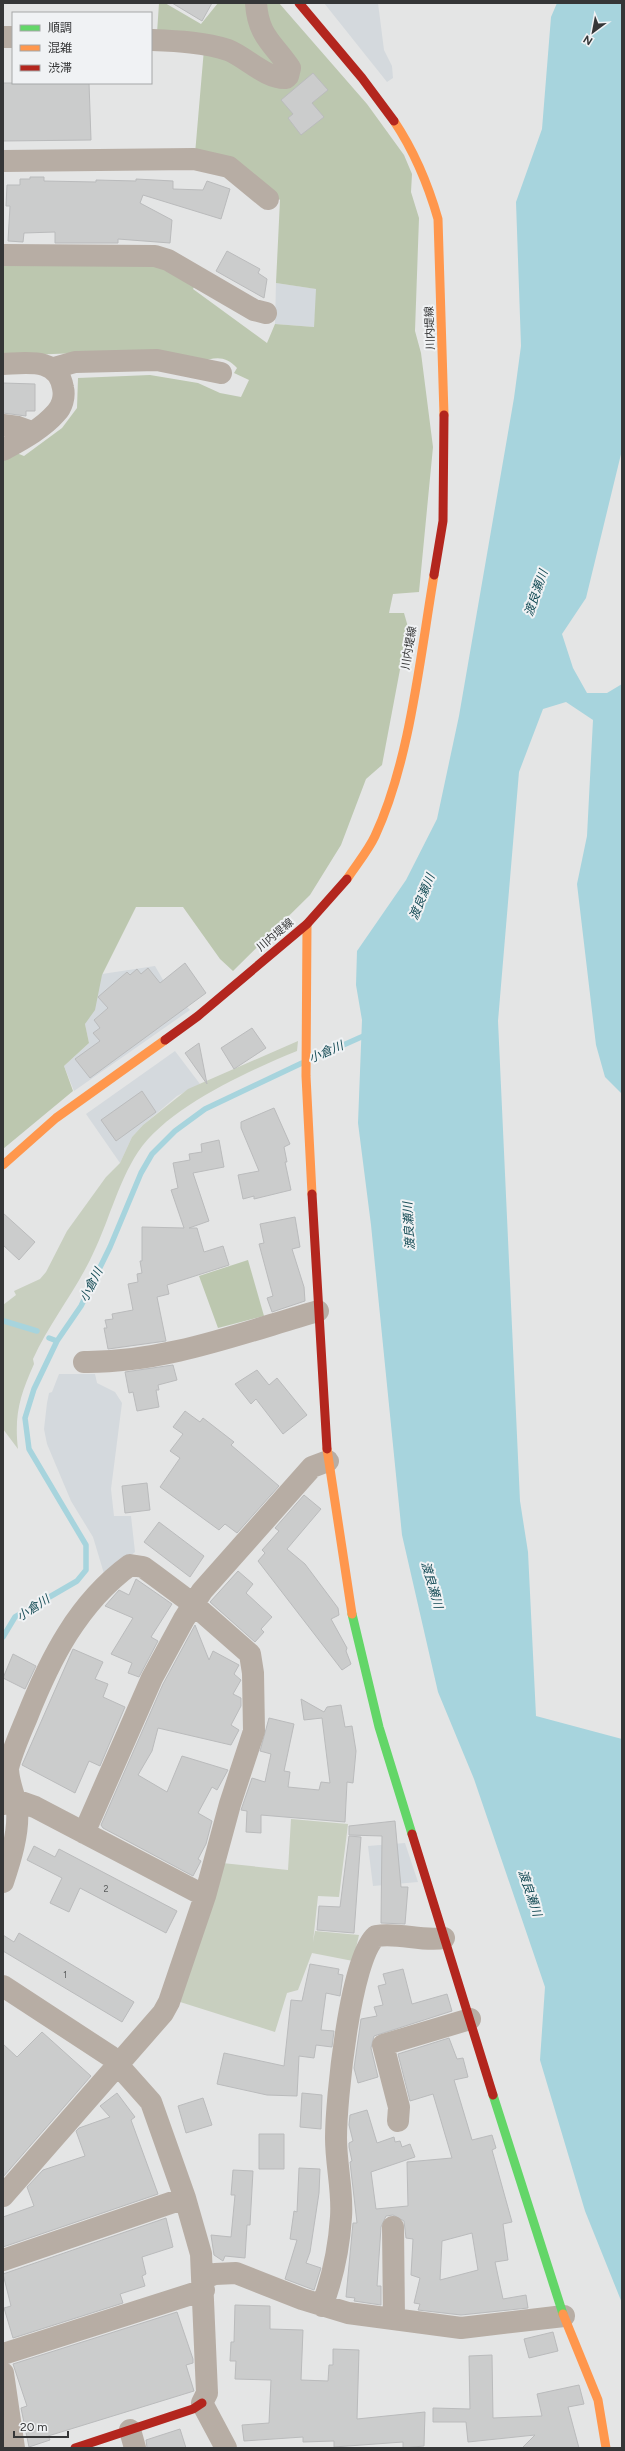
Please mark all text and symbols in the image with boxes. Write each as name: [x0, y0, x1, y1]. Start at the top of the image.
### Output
legend: [12, 12, 152, 84]
north arrow: [573, 12, 613, 52]
text: 順調: [48, 21, 72, 35]
text: N: [581, 32, 595, 48]
text: 混雑: [48, 41, 72, 55]
text: 渋滞: [48, 61, 72, 75]
street label: 川内堤線: [423, 306, 437, 350]
water label: 渡良瀬川: [522, 566, 551, 618]
street label: 川内堤線: [399, 625, 419, 671]
water label: 渡良瀬川: [407, 870, 438, 922]
street label: 川内堤線: [254, 916, 296, 954]
water label: 小倉川: [307, 1038, 347, 1065]
water label: 渡良瀬川: [401, 1200, 417, 1250]
water label: 小倉川: [77, 1264, 106, 1304]
water label: 渡良瀬川: [419, 1560, 446, 1612]
water label: 小倉川: [14, 1591, 54, 1624]
water label: 渡良瀬川: [516, 1868, 545, 1920]
house number: 2: [103, 1883, 109, 1894]
house number: 1: [63, 1969, 67, 1980]
scale bar: [14, 2413, 68, 2439]
text: 20 m: [20, 2420, 48, 2434]

